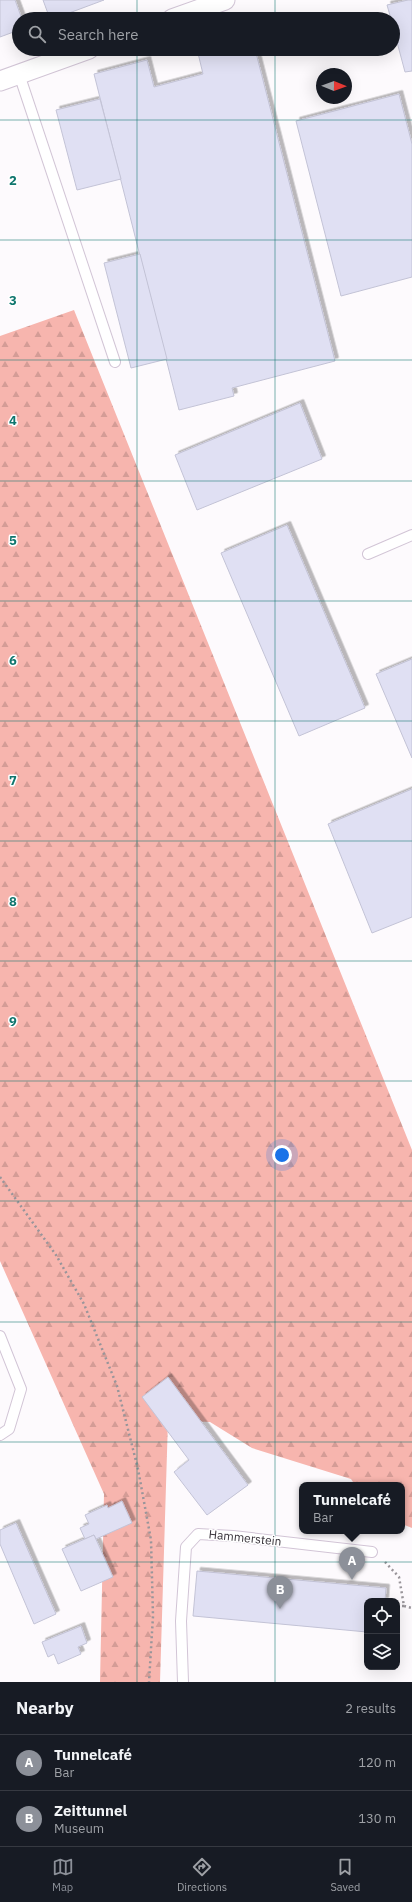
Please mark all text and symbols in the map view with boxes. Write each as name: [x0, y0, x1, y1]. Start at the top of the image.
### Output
search box: [12, 12, 400, 56]
icon: search: [26, 23, 48, 45]
text: Search here: [58, 25, 138, 44]
north arrow: [316, 68, 352, 104]
text: 2: [9, 172, 17, 189]
text: 3: [9, 292, 17, 309]
text: 4: [9, 412, 17, 429]
text: 5: [9, 532, 17, 549]
text: 6: [9, 652, 17, 669]
text: 7: [9, 772, 17, 789]
text: 8: [9, 893, 17, 910]
text: 9: [9, 1013, 17, 1030]
your location: [272, 1145, 292, 1165]
popup: [299, 1482, 405, 1534]
text: Tunnelcafé: [313, 1490, 391, 1509]
text: Bar: [313, 1509, 333, 1526]
street label: Hammerstein: [208, 1526, 282, 1549]
pin: A: [339, 1547, 365, 1580]
pin: B: [267, 1576, 293, 1609]
map controls: [364, 1598, 400, 1670]
button: locate: [364, 1598, 400, 1634]
button: layers: [364, 1634, 400, 1670]
text: Nearby: [16, 1697, 74, 1719]
text: 2 results: [345, 1700, 396, 1717]
text: Tunnelcafé: [54, 1745, 132, 1764]
text: A: [25, 1754, 33, 1771]
text: 120 m: [358, 1754, 396, 1771]
text: Bar: [54, 1764, 74, 1781]
text: Zeittunnel: [54, 1801, 127, 1820]
text: B: [25, 1810, 33, 1827]
text: 130 m: [358, 1810, 396, 1827]
text: Museum: [54, 1820, 104, 1837]
tab: Map: [52, 1856, 74, 1894]
tab: Directions: [177, 1856, 227, 1894]
tab: Saved: [330, 1856, 360, 1894]

